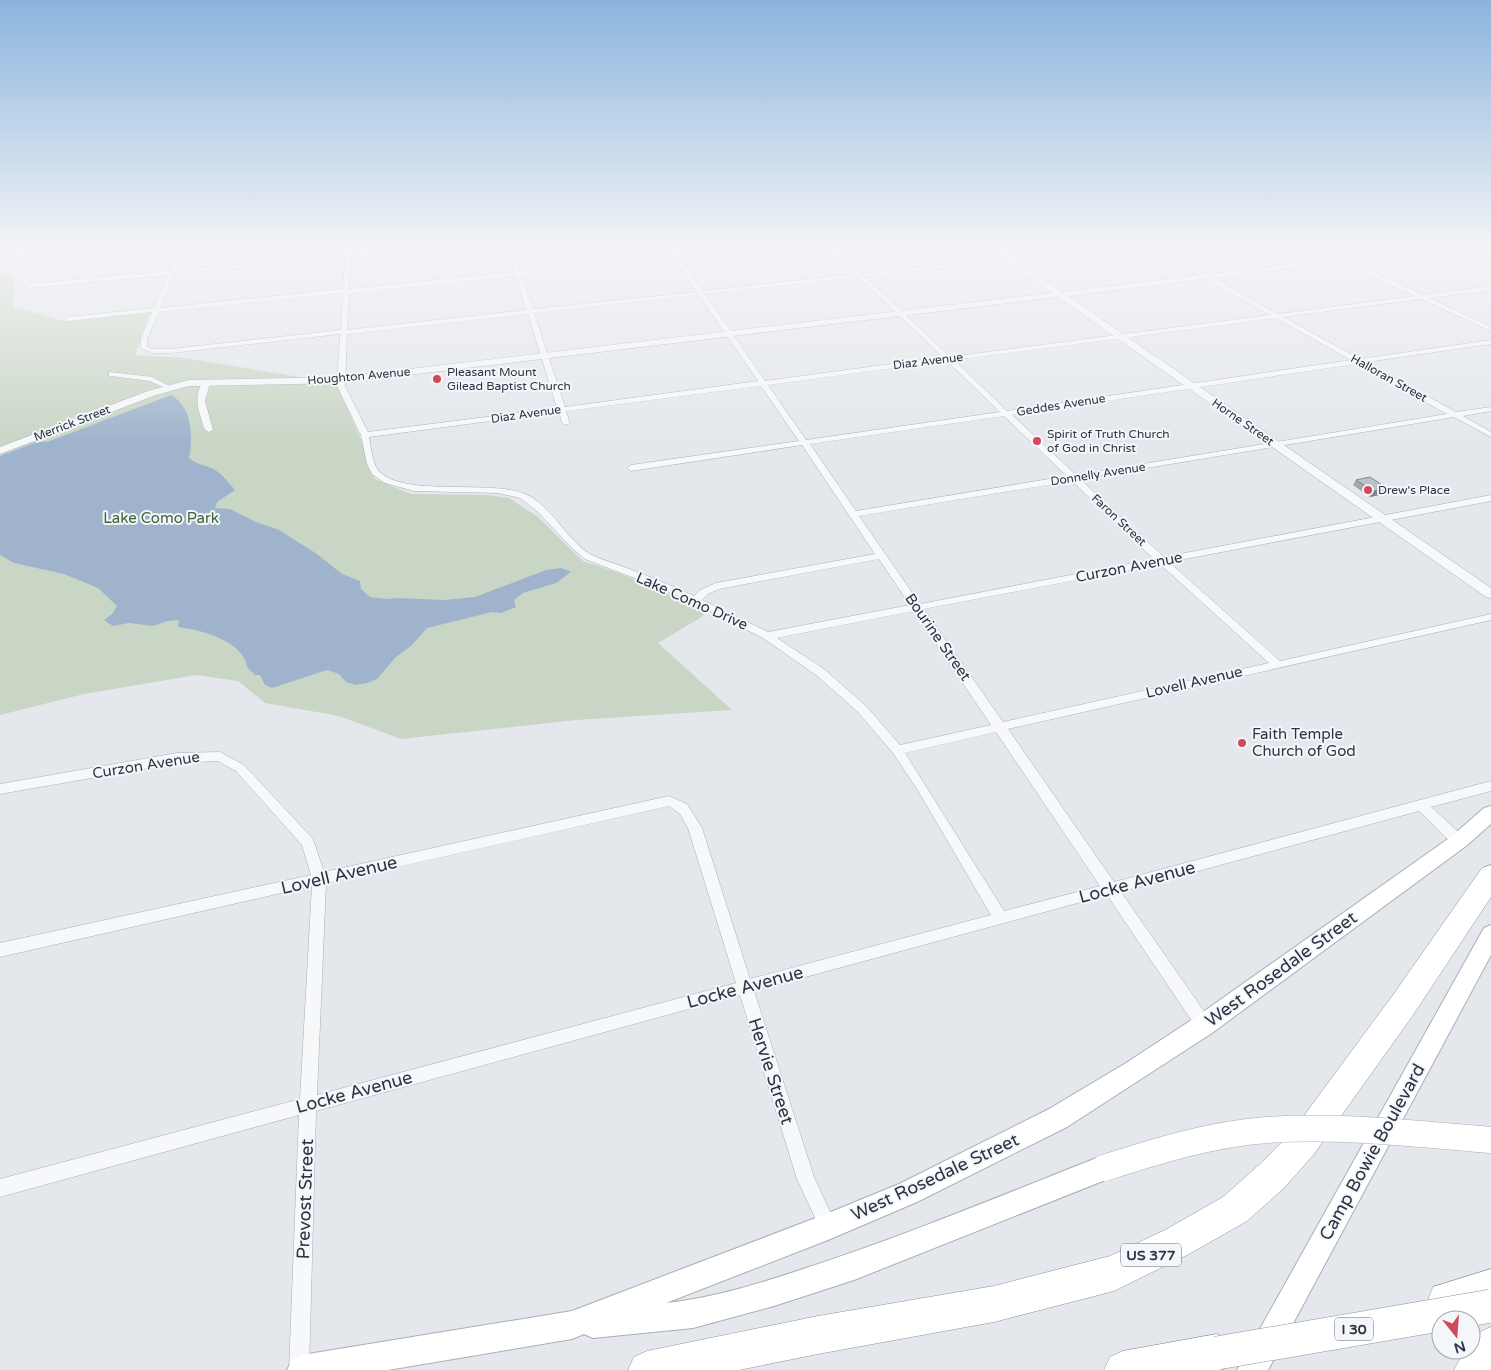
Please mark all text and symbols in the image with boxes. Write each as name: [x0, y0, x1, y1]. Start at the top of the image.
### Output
street label: Diaz Avenue: [892, 350, 964, 372]
street label: Halloran Street: [1348, 351, 1430, 405]
street label: Houghton Avenue: [307, 365, 411, 387]
place label: Pleasant Mount Gilead Baptist Church: [447, 365, 571, 393]
marker: Pleasant Mount Gilead Baptist Church: [431, 373, 443, 385]
street label: Geddes Avenue: [1016, 391, 1107, 419]
street label: Horne Street: [1209, 396, 1277, 449]
street label: Merrick Street: [32, 402, 113, 444]
street label: Diaz Avenue: [490, 402, 562, 426]
place label: Spirit of Truth Church of God in Christ: [1047, 427, 1170, 455]
marker: Spirit of Truth Church of God in Christ: [1031, 435, 1043, 447]
street label: Donnelly Avenue: [1050, 460, 1147, 488]
place label: Drew's Place: [1378, 483, 1450, 497]
marker: Drew's Place: [1362, 484, 1374, 496]
street label: Faron Street: [1089, 491, 1150, 549]
park label: Lake Como Park: [103, 509, 219, 527]
street label: Curzon Avenue: [1074, 548, 1184, 586]
street label: Lake Como Drive: [633, 568, 751, 634]
street label: Bourine Street: [901, 590, 975, 684]
street label: Lovell Avenue: [1144, 662, 1244, 702]
place label: Faith Temple Church of God: [1252, 725, 1356, 760]
marker: Faith Temple Church of God: [1236, 737, 1248, 749]
street label: Curzon Avenue: [91, 748, 201, 782]
street label: Lovell Avenue: [279, 851, 399, 899]
street label: Locke Avenue: [1076, 856, 1198, 908]
street label: West Rosedale Street: [1201, 906, 1361, 1032]
street label: Locke Avenue: [684, 961, 806, 1013]
street label: Hervie Street: [743, 1015, 799, 1127]
street label: Camp Bowie Boulevard: [1314, 1060, 1430, 1244]
street label: Locke Avenue: [293, 1066, 415, 1118]
street label: West Rosedale Street: [848, 1128, 1022, 1226]
street label: Prevost Street: [292, 1138, 318, 1260]
road number: US 377: [1121, 1244, 1181, 1266]
north arrow: [1431, 1310, 1481, 1360]
road number: I 30: [1335, 1318, 1373, 1340]
text: N: [1452, 1337, 1468, 1357]

